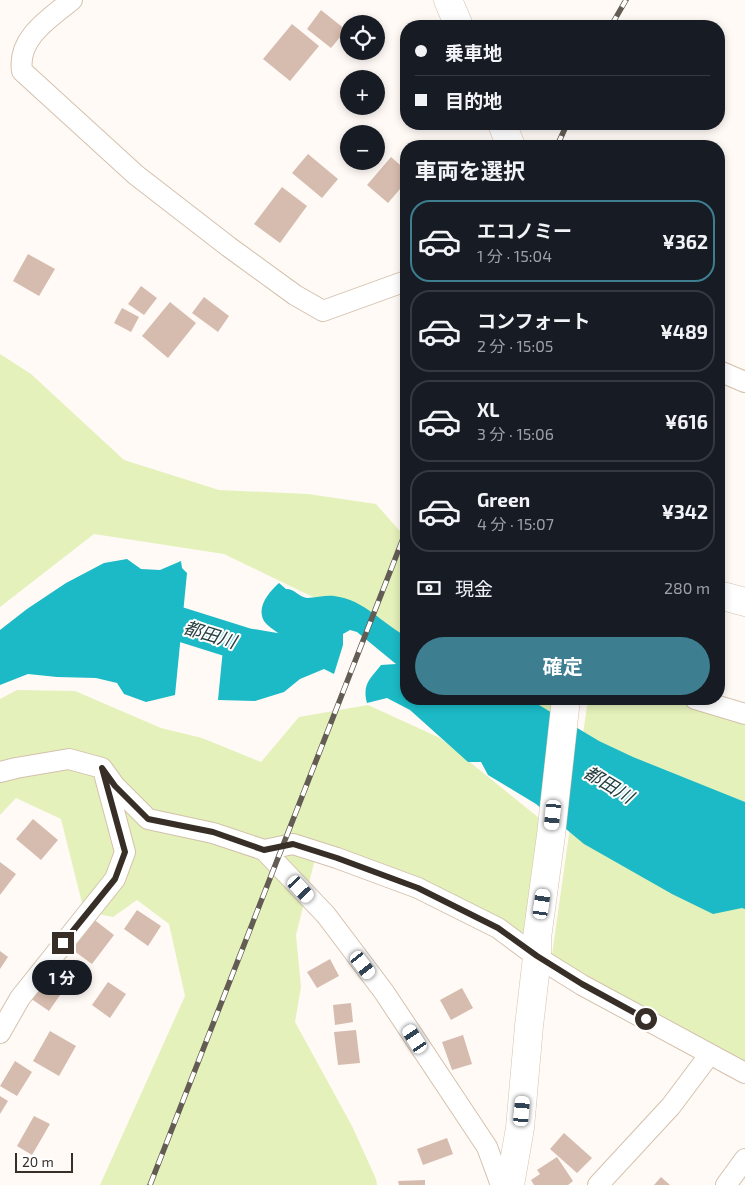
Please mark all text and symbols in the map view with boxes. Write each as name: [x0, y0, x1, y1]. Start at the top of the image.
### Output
map controls: [340, 15, 385, 170]
button: locate: [340, 15, 385, 60]
text: 乗車地: [445, 41, 502, 64]
button: +: [340, 70, 385, 115]
text: 目的地: [445, 89, 502, 112]
button: −: [340, 125, 385, 170]
text: 車両を選択: [415, 157, 525, 183]
icon: car: [417, 219, 462, 264]
text: エコノミー: [477, 219, 572, 242]
text: ¥362: [662, 230, 708, 253]
text: 1 分 · 15:04: [477, 246, 552, 265]
icon: car: [417, 309, 462, 354]
text: コンフォート: [477, 309, 590, 332]
text: ¥489: [660, 320, 708, 343]
text: 2 分 · 15:05: [477, 336, 553, 355]
text: XL: [477, 398, 499, 421]
icon: car: [417, 399, 462, 444]
text: ¥616: [665, 410, 708, 433]
text: 3 分 · 15:06: [477, 424, 554, 443]
text: Green: [477, 488, 530, 511]
icon: car: [417, 489, 462, 534]
text: ¥342: [661, 500, 708, 523]
text: 4 分 · 15:07: [477, 514, 554, 533]
icon: cash: [415, 574, 443, 602]
text: 現金: [455, 577, 493, 600]
text: 280 m: [664, 578, 710, 597]
water label: 都田川: [181, 616, 241, 653]
button: 確定: [415, 637, 710, 695]
water label: 都田川: [580, 761, 640, 808]
car: [543, 799, 562, 831]
car: [285, 873, 316, 905]
car: [532, 888, 551, 920]
route end: [52, 932, 74, 954]
car: [347, 949, 378, 981]
callout: 1 分: [33, 960, 93, 996]
text: 1 分: [49, 968, 75, 987]
route start: [635, 1008, 657, 1030]
car: [400, 1022, 429, 1056]
car: [513, 1095, 530, 1127]
scale bar: [15, 1150, 72, 1173]
text: 20 m: [22, 1153, 54, 1170]

